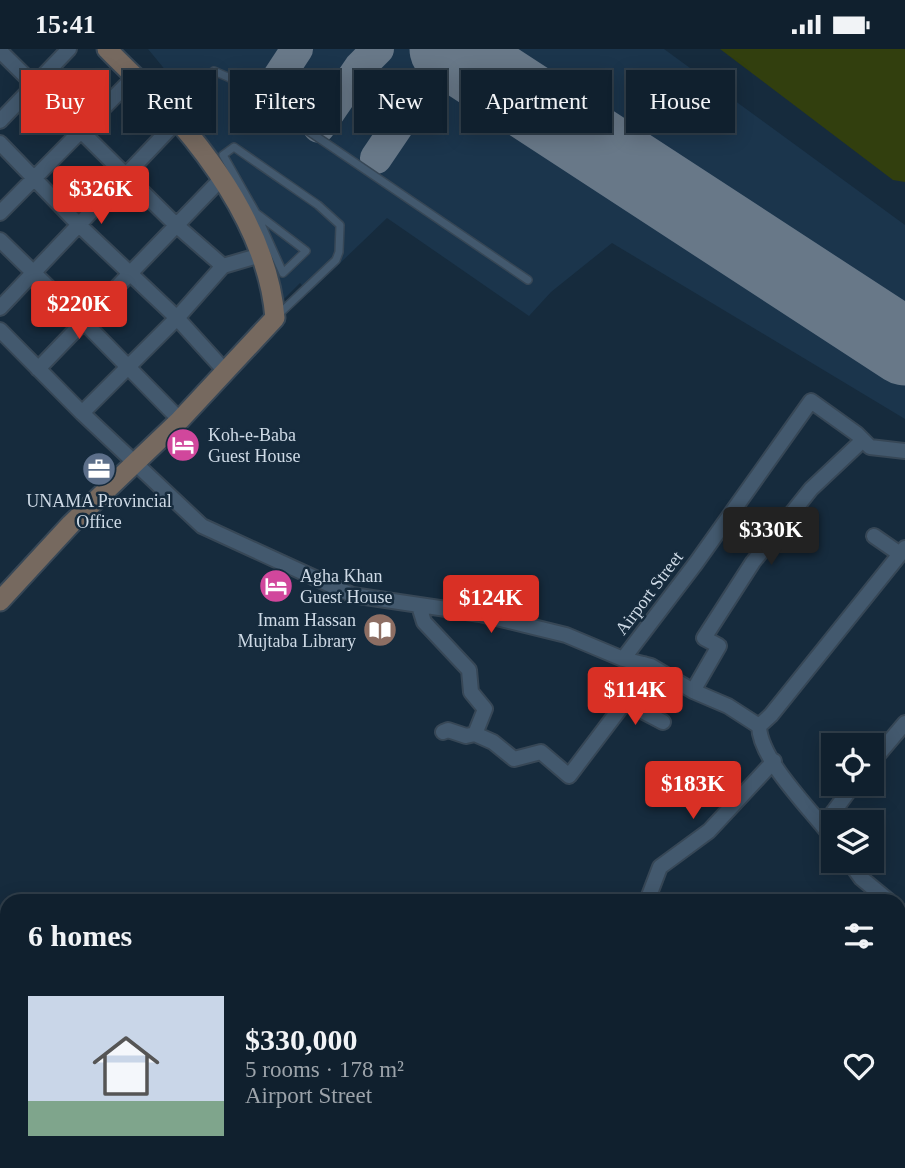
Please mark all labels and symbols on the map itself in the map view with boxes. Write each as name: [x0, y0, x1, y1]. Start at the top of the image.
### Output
pin: $326K: [52, 167, 150, 226]
pin: $220K: [30, 281, 128, 341]
place label: Koh-e-Baba Guest House: [208, 425, 301, 466]
hotel icon: Koh-e-Baba Guest House: [164, 426, 202, 464]
office icon: UNAMA Provincial Office: [80, 450, 118, 488]
place label: UNAMA Provincial Office: [26, 491, 172, 532]
pin: $330K: [722, 507, 820, 567]
street label: Airport Street: [611, 547, 687, 639]
place label: Agha Khan Guest House: [300, 566, 393, 607]
hotel icon: Agha Khan Guest House: [257, 567, 295, 605]
pin: $124K: [442, 575, 540, 635]
place label: Imam Hassan Mujtaba Library: [238, 610, 356, 651]
library icon: Imam Hassan Mujtaba Library: [361, 611, 399, 649]
pin: $114K: [586, 667, 684, 727]
pin: $183K: [644, 761, 742, 821]

